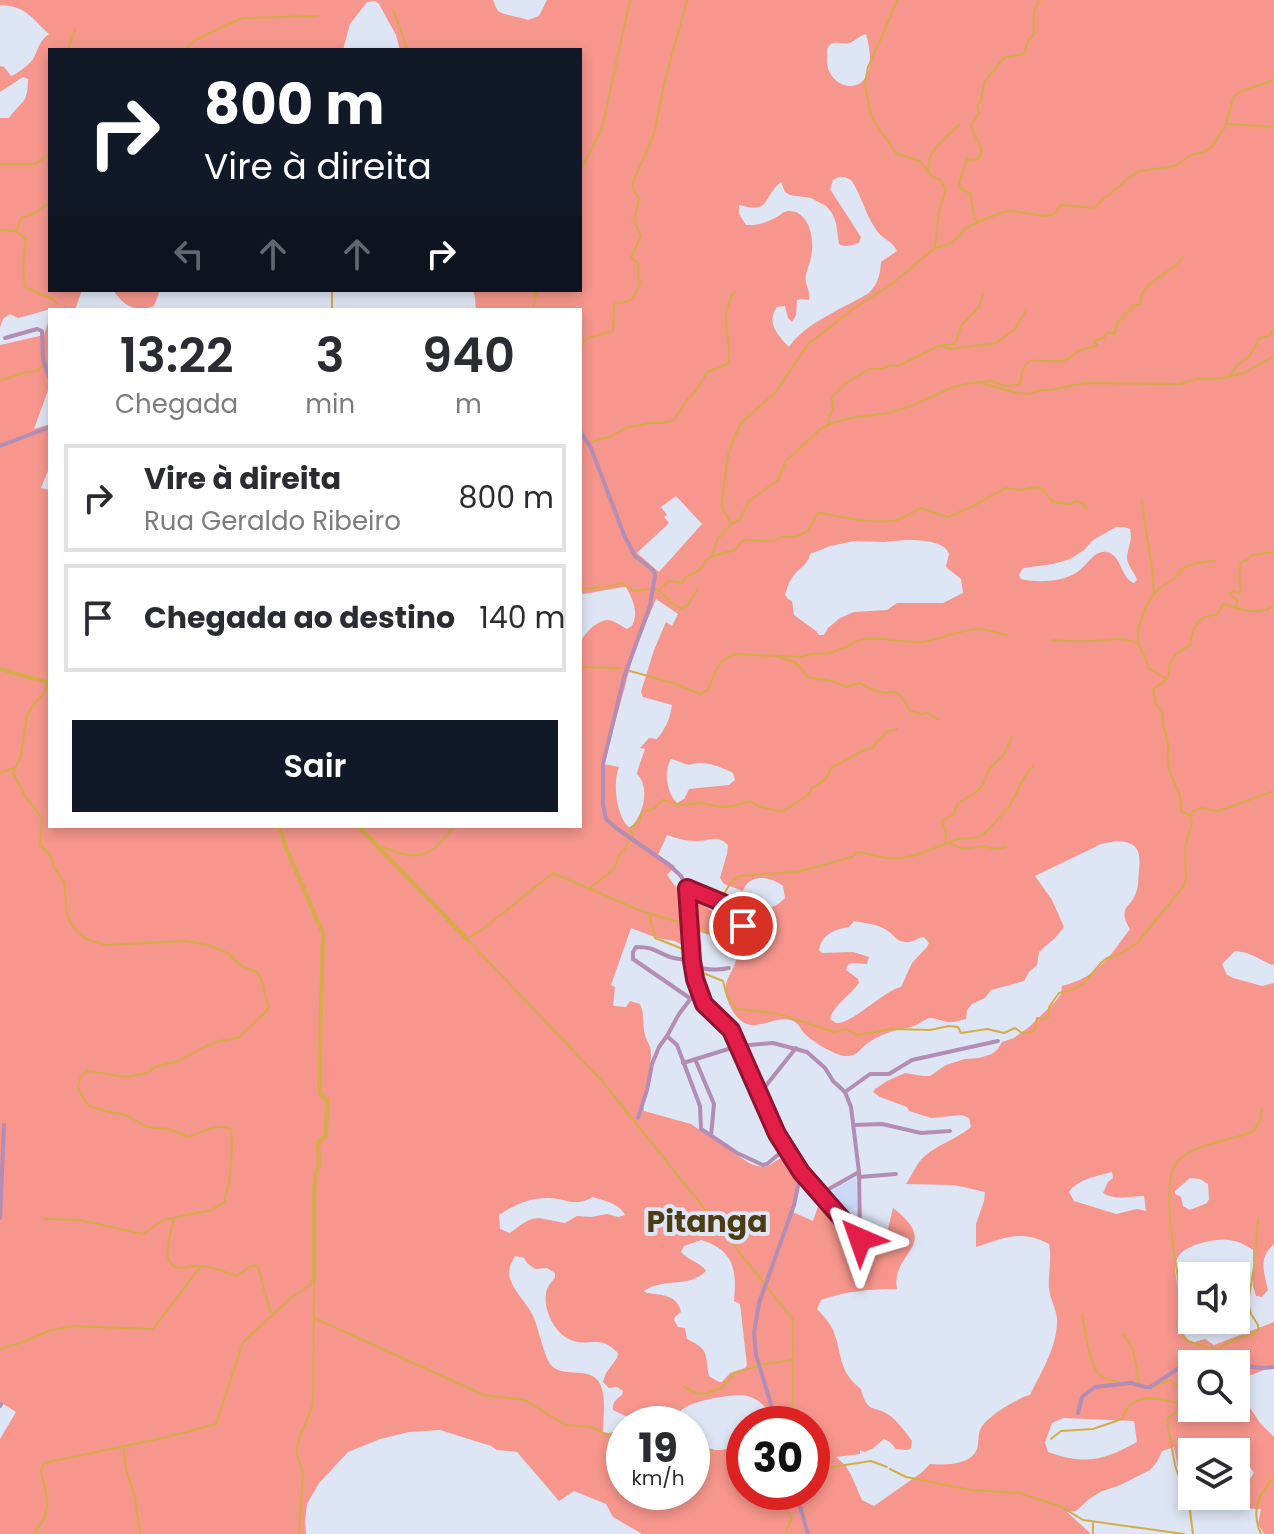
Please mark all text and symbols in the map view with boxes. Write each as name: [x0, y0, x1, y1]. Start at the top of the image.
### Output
text: 800 m: [204, 65, 385, 144]
icon: right: [72, 80, 176, 184]
text: Vire à direita: [204, 141, 432, 192]
icon: left: [167, 232, 211, 276]
icon: ahead: [251, 232, 295, 276]
icon: ahead: [335, 232, 379, 276]
icon: right: [419, 232, 463, 276]
text: 13:22: [120, 322, 234, 389]
text: 3: [316, 322, 345, 389]
text: 940: [422, 322, 515, 389]
text: Chegada: [115, 386, 238, 422]
text: min: [305, 386, 355, 422]
text: m: [455, 386, 482, 422]
text: Vire à direita: [144, 457, 341, 500]
icon: right: [76, 476, 120, 520]
text: 800 m: [458, 476, 554, 519]
text: Rua Geraldo Ribeiro: [144, 503, 401, 539]
icon: arrive: [76, 596, 120, 640]
text: Chegada ao destino: [144, 596, 455, 639]
text: 140 m: [479, 596, 565, 639]
button: Sair: [72, 720, 558, 812]
pin: [709, 892, 777, 960]
icon: arrive: [721, 904, 765, 948]
position arrow: [818, 1197, 902, 1281]
district label: Pitanga: [646, 1200, 768, 1243]
map controls: [1178, 1262, 1250, 1510]
button: sound: [1178, 1262, 1250, 1334]
button: search: [1178, 1350, 1250, 1422]
speed limit sign: 30: [726, 1406, 830, 1510]
text: 19: [638, 1420, 678, 1476]
button: layers: [1178, 1438, 1250, 1510]
text: km/h: [631, 1464, 685, 1492]

